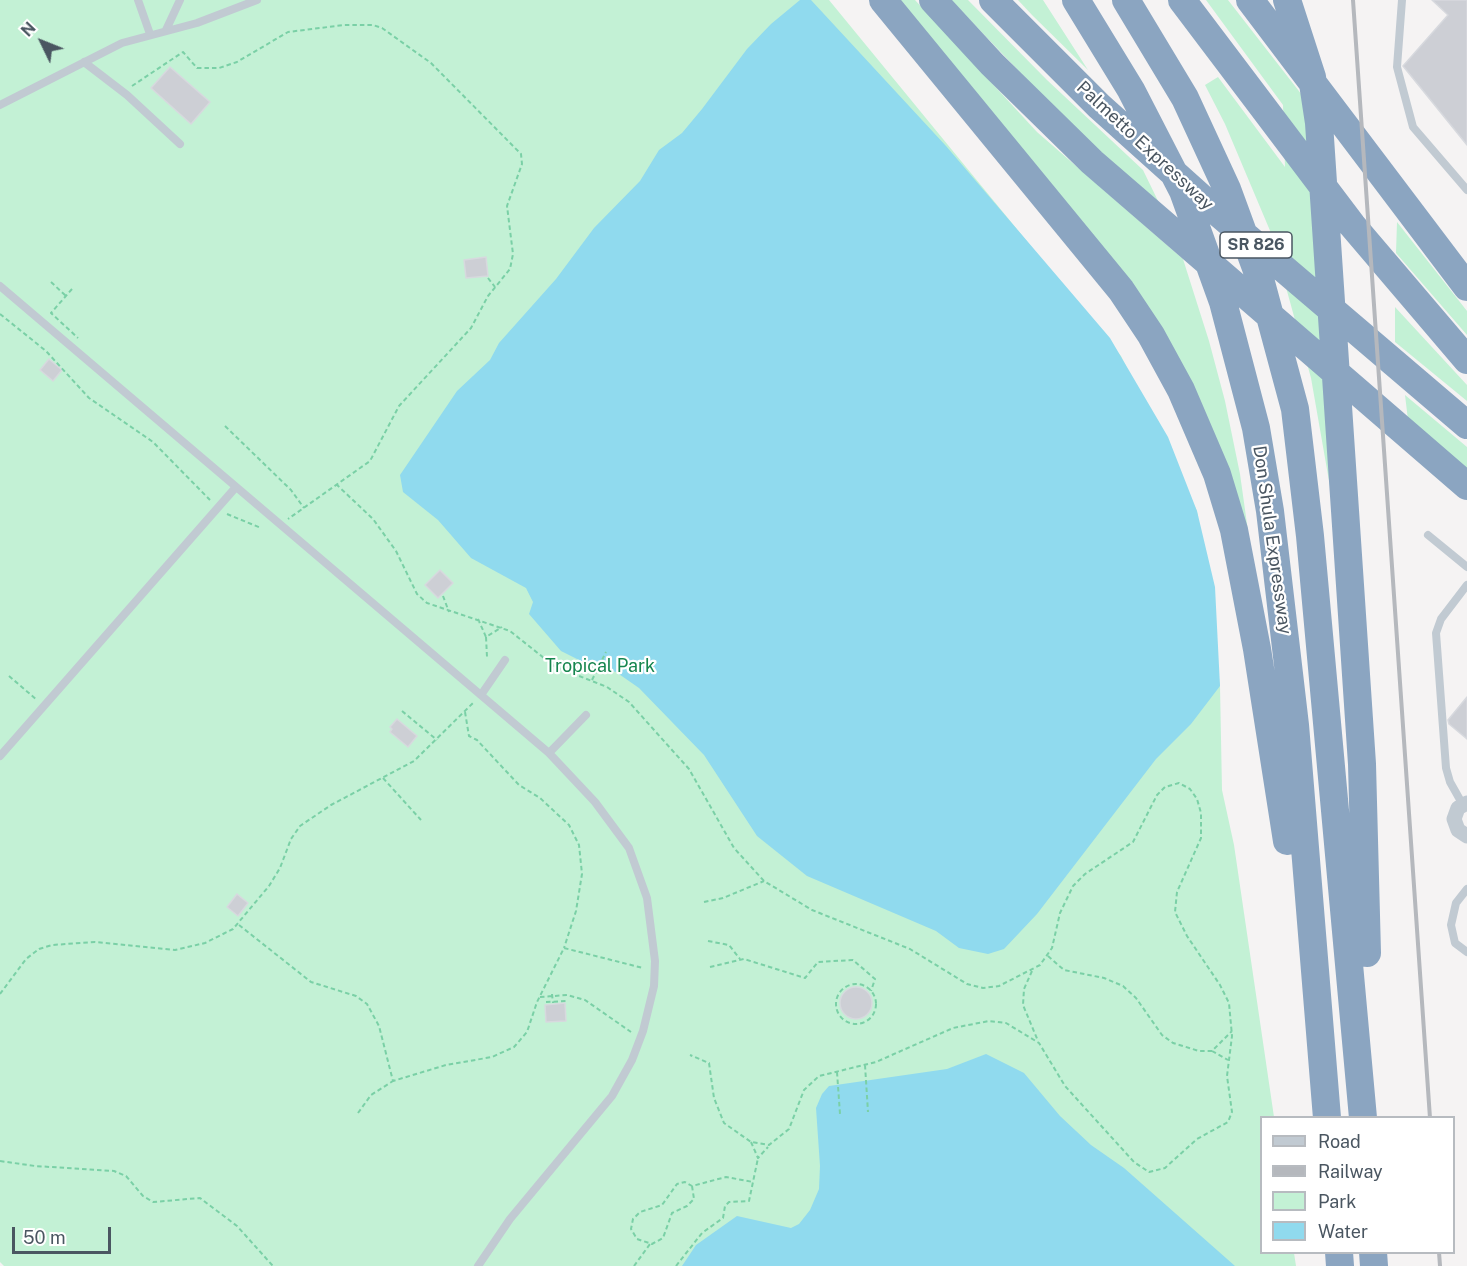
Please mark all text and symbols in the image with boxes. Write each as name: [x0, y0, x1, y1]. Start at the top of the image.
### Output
north arrow: [12, 12, 72, 72]
text: N: [17, 18, 40, 40]
street label: Palmetto Expressway: [1072, 77, 1218, 215]
road number: SR 826: [1220, 232, 1292, 258]
street label: Don Shula Expressway: [1248, 444, 1296, 636]
park label: Tropical Park: [545, 655, 655, 677]
legend: [1260, 1116, 1455, 1254]
text: Road: [1318, 1131, 1361, 1152]
text: Railway: [1318, 1161, 1383, 1182]
text: Park: [1318, 1191, 1356, 1212]
scale bar: [15, 1215, 114, 1253]
text: Water: [1318, 1221, 1368, 1242]
text: 50 m: [23, 1227, 66, 1248]

